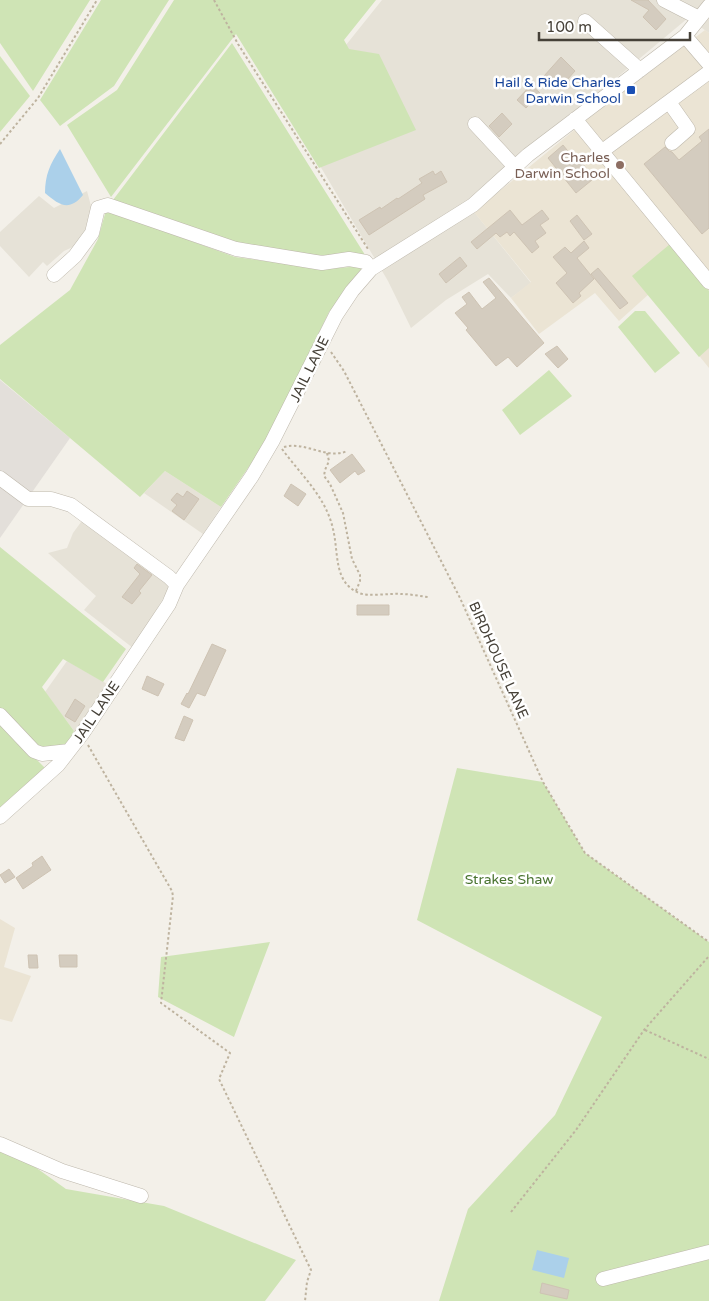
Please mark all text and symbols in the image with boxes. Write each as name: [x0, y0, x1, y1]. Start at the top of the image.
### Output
scale bar: [539, 10, 690, 42]
text: 100 m: [546, 18, 592, 36]
place label: Hail & Ride Charles Darwin School: [495, 74, 621, 107]
marker: Hail & Ride Charles Darwin School: [625, 84, 637, 96]
place label: Charles Darwin School: [515, 149, 610, 182]
marker: Charles Darwin School: [614, 159, 626, 171]
street label: JAIL LANE: [286, 334, 333, 405]
street label: BIRDHOUSE LANE: [465, 599, 532, 721]
street label: JAIL LANE: [69, 678, 123, 746]
park label: Strakes Shaw: [465, 871, 553, 888]

